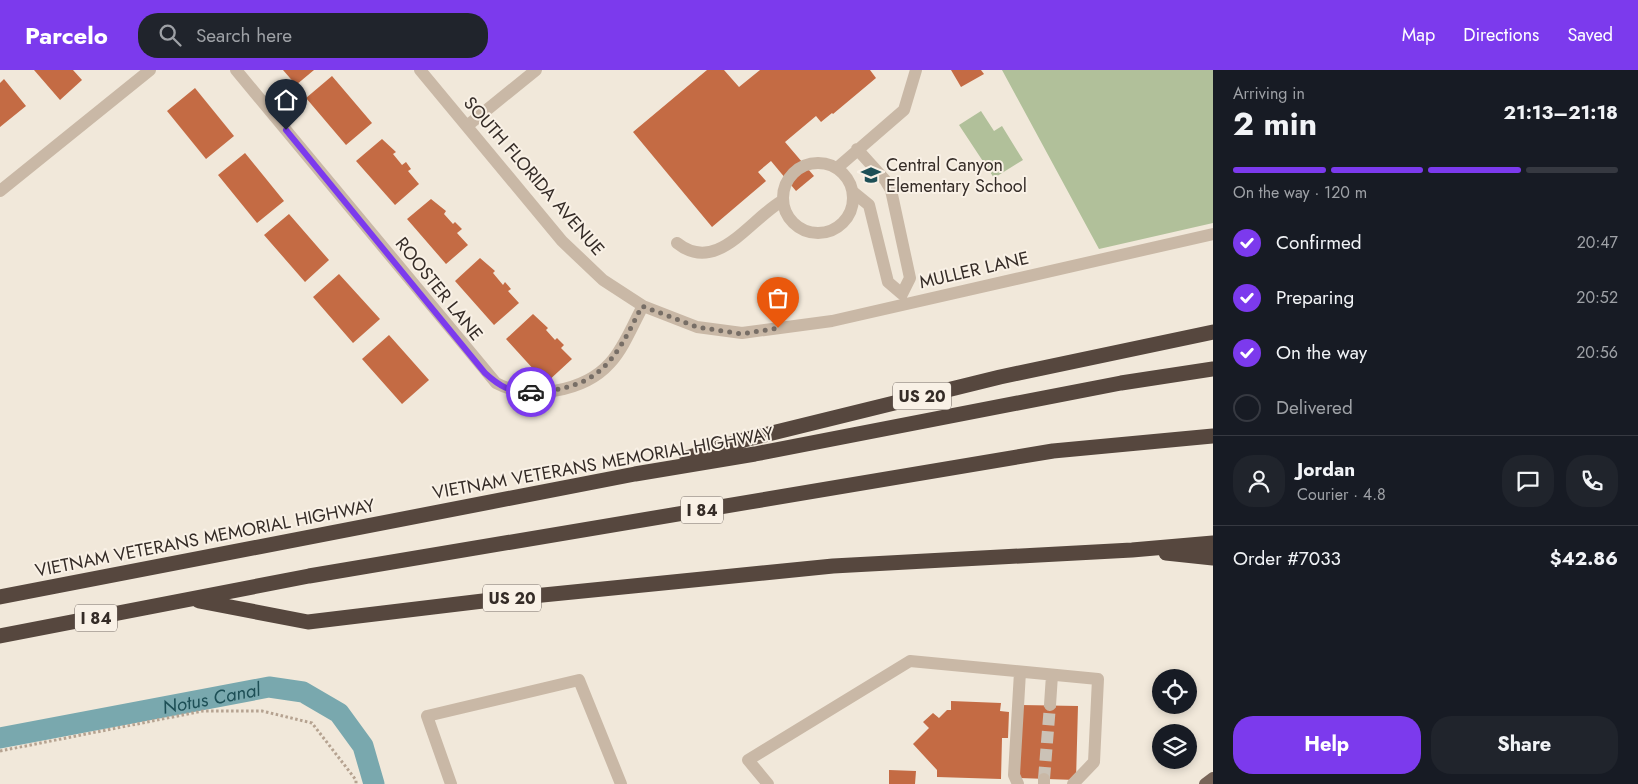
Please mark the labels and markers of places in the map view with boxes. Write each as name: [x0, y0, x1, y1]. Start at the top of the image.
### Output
pin: [265, 79, 307, 130]
place label: Central Canyon Elementary School: [886, 152, 1027, 199]
school or university icon: Central Canyon Elementary School: [860, 164, 882, 186]
pin: [757, 277, 799, 328]

